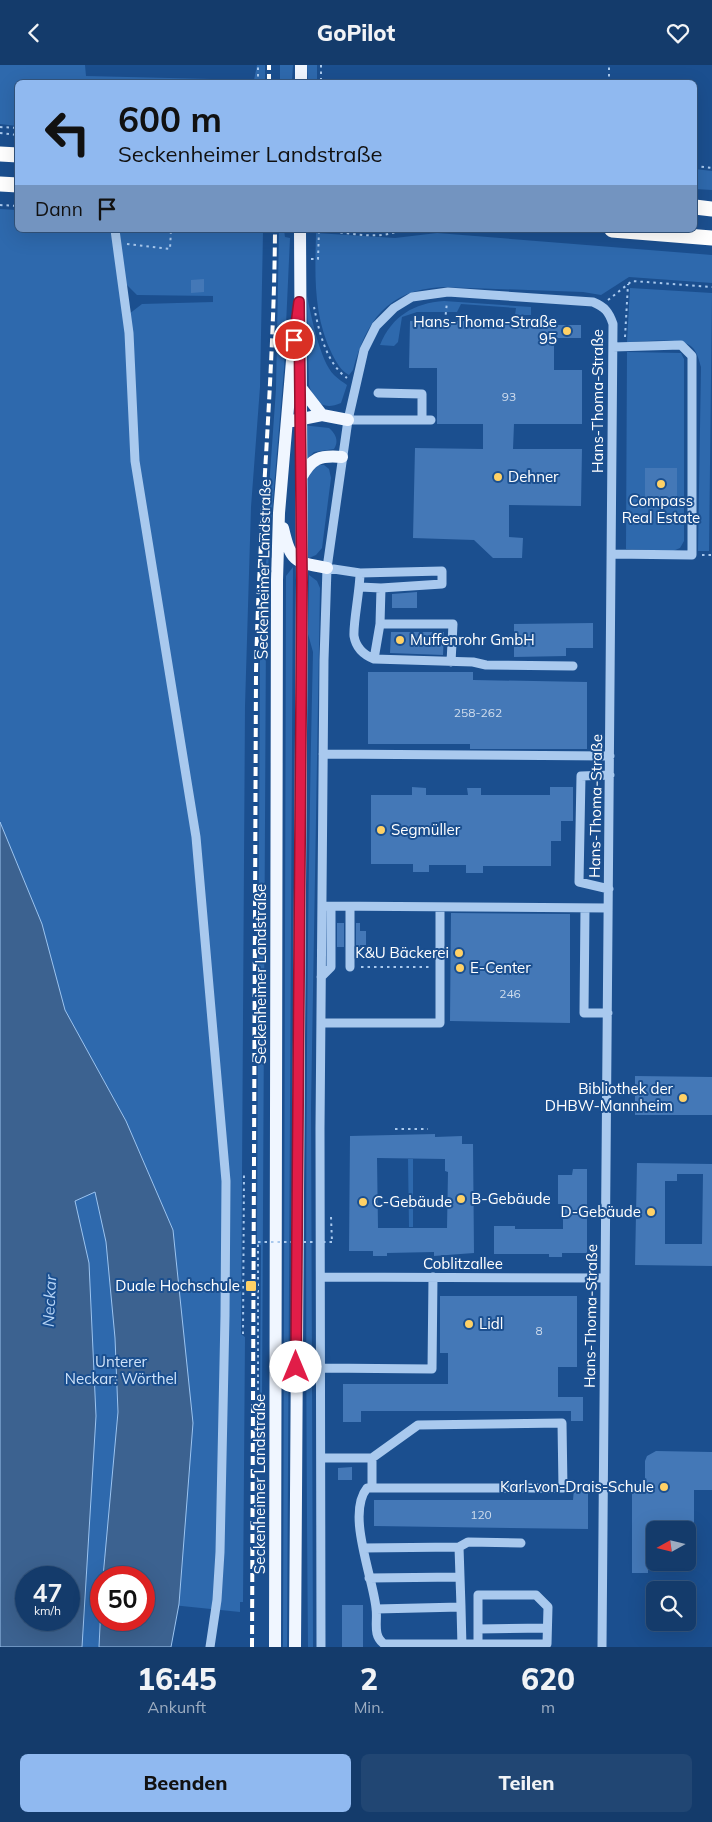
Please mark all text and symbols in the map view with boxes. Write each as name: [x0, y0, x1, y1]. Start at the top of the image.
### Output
icon: back: [20, 19, 48, 47]
text: GoPilot: [317, 19, 395, 47]
icon: heart: [664, 19, 692, 47]
text: 600 m: [118, 97, 222, 141]
icon: left: [35, 100, 100, 165]
text: Seckenheimer Landstraße: [118, 140, 382, 168]
icon: arrive: [93, 195, 121, 223]
text: Dann: [35, 197, 83, 221]
place label: Hans-Thoma-Straße 95: [413, 312, 557, 348]
pin: [273, 319, 315, 361]
marker: Hans-Thoma-Straße 95: [561, 325, 573, 337]
icon: arrive: [280, 326, 308, 354]
street label: Hans-Thoma-Straße: [588, 329, 607, 473]
house number: 93: [502, 389, 516, 404]
place label: Dehner: [508, 467, 559, 486]
marker: Dehner: [492, 471, 504, 483]
marker: Compass Real Estate: [655, 478, 667, 490]
street label: Seckenheimer Landstraße: [252, 479, 275, 659]
place label: Compass Real Estate: [622, 491, 700, 527]
place label: Muffenrohr GmbH: [410, 630, 535, 649]
marker: Muffenrohr GmbH: [394, 634, 406, 646]
house number: 258-262: [454, 705, 502, 720]
street label: Hans-Thoma-Straße: [585, 734, 606, 878]
place label: Segmüller: [391, 820, 461, 839]
marker: Segmüller: [375, 824, 387, 836]
street label: Seckenheimer Landstraße: [251, 884, 270, 1064]
place label: K&U Bäckerei: [355, 943, 449, 962]
marker: K&U Bäckerei: [453, 947, 465, 959]
place label: E-Center: [470, 958, 531, 977]
marker: E-Center: [454, 962, 466, 974]
house number: 246: [499, 986, 521, 1001]
place label: Bibliothek der DHBW-Mannheim: [545, 1079, 674, 1115]
marker: Bibliothek der DHBW-Mannheim: [677, 1092, 689, 1104]
place label: B-Gebäude: [471, 1189, 551, 1208]
place label: C-Gebäude: [373, 1192, 452, 1211]
marker: B-Gebäude: [455, 1193, 467, 1205]
marker: C-Gebäude: [357, 1196, 369, 1208]
place label: D-Gebäude: [560, 1202, 641, 1221]
marker: D-Gebäude: [645, 1206, 657, 1218]
street label: Hans-Thoma-Straße: [580, 1244, 601, 1388]
street label: Coblitzallee: [423, 1254, 503, 1273]
water label: Neckar: [38, 1273, 60, 1328]
place label: Duale Hochschule: [115, 1276, 240, 1295]
marker: Duale Hochschule: [244, 1279, 258, 1293]
place label: Lidl: [479, 1314, 503, 1333]
marker: Lidl: [463, 1318, 475, 1330]
house number: 8: [535, 1323, 543, 1338]
position arrow: [269, 1340, 321, 1392]
park label: Unterer Neckar: Wörthel: [65, 1352, 177, 1388]
street label: Seckenheimer Landstraße: [250, 1394, 269, 1574]
place label: Karl-von-Drais-Schule: [500, 1477, 654, 1496]
marker: Karl-von-Drais-Schule: [658, 1481, 670, 1493]
house number: 120: [470, 1507, 492, 1522]
north arrow: [646, 1521, 696, 1571]
map controls: [646, 1521, 696, 1631]
speed limit sign: 50: [90, 1566, 155, 1631]
text: 47: [32, 1577, 63, 1608]
button: search: [646, 1581, 696, 1631]
text: km/h: [34, 1603, 61, 1618]
text: 16:45: [137, 1660, 217, 1698]
text: 2: [360, 1660, 378, 1698]
text: 620: [521, 1660, 575, 1698]
text: Ankunft: [148, 1697, 206, 1717]
text: Min.: [354, 1697, 384, 1717]
text: m: [541, 1697, 555, 1717]
button: Beenden: [20, 1754, 351, 1812]
button: Teilen: [361, 1754, 692, 1812]

